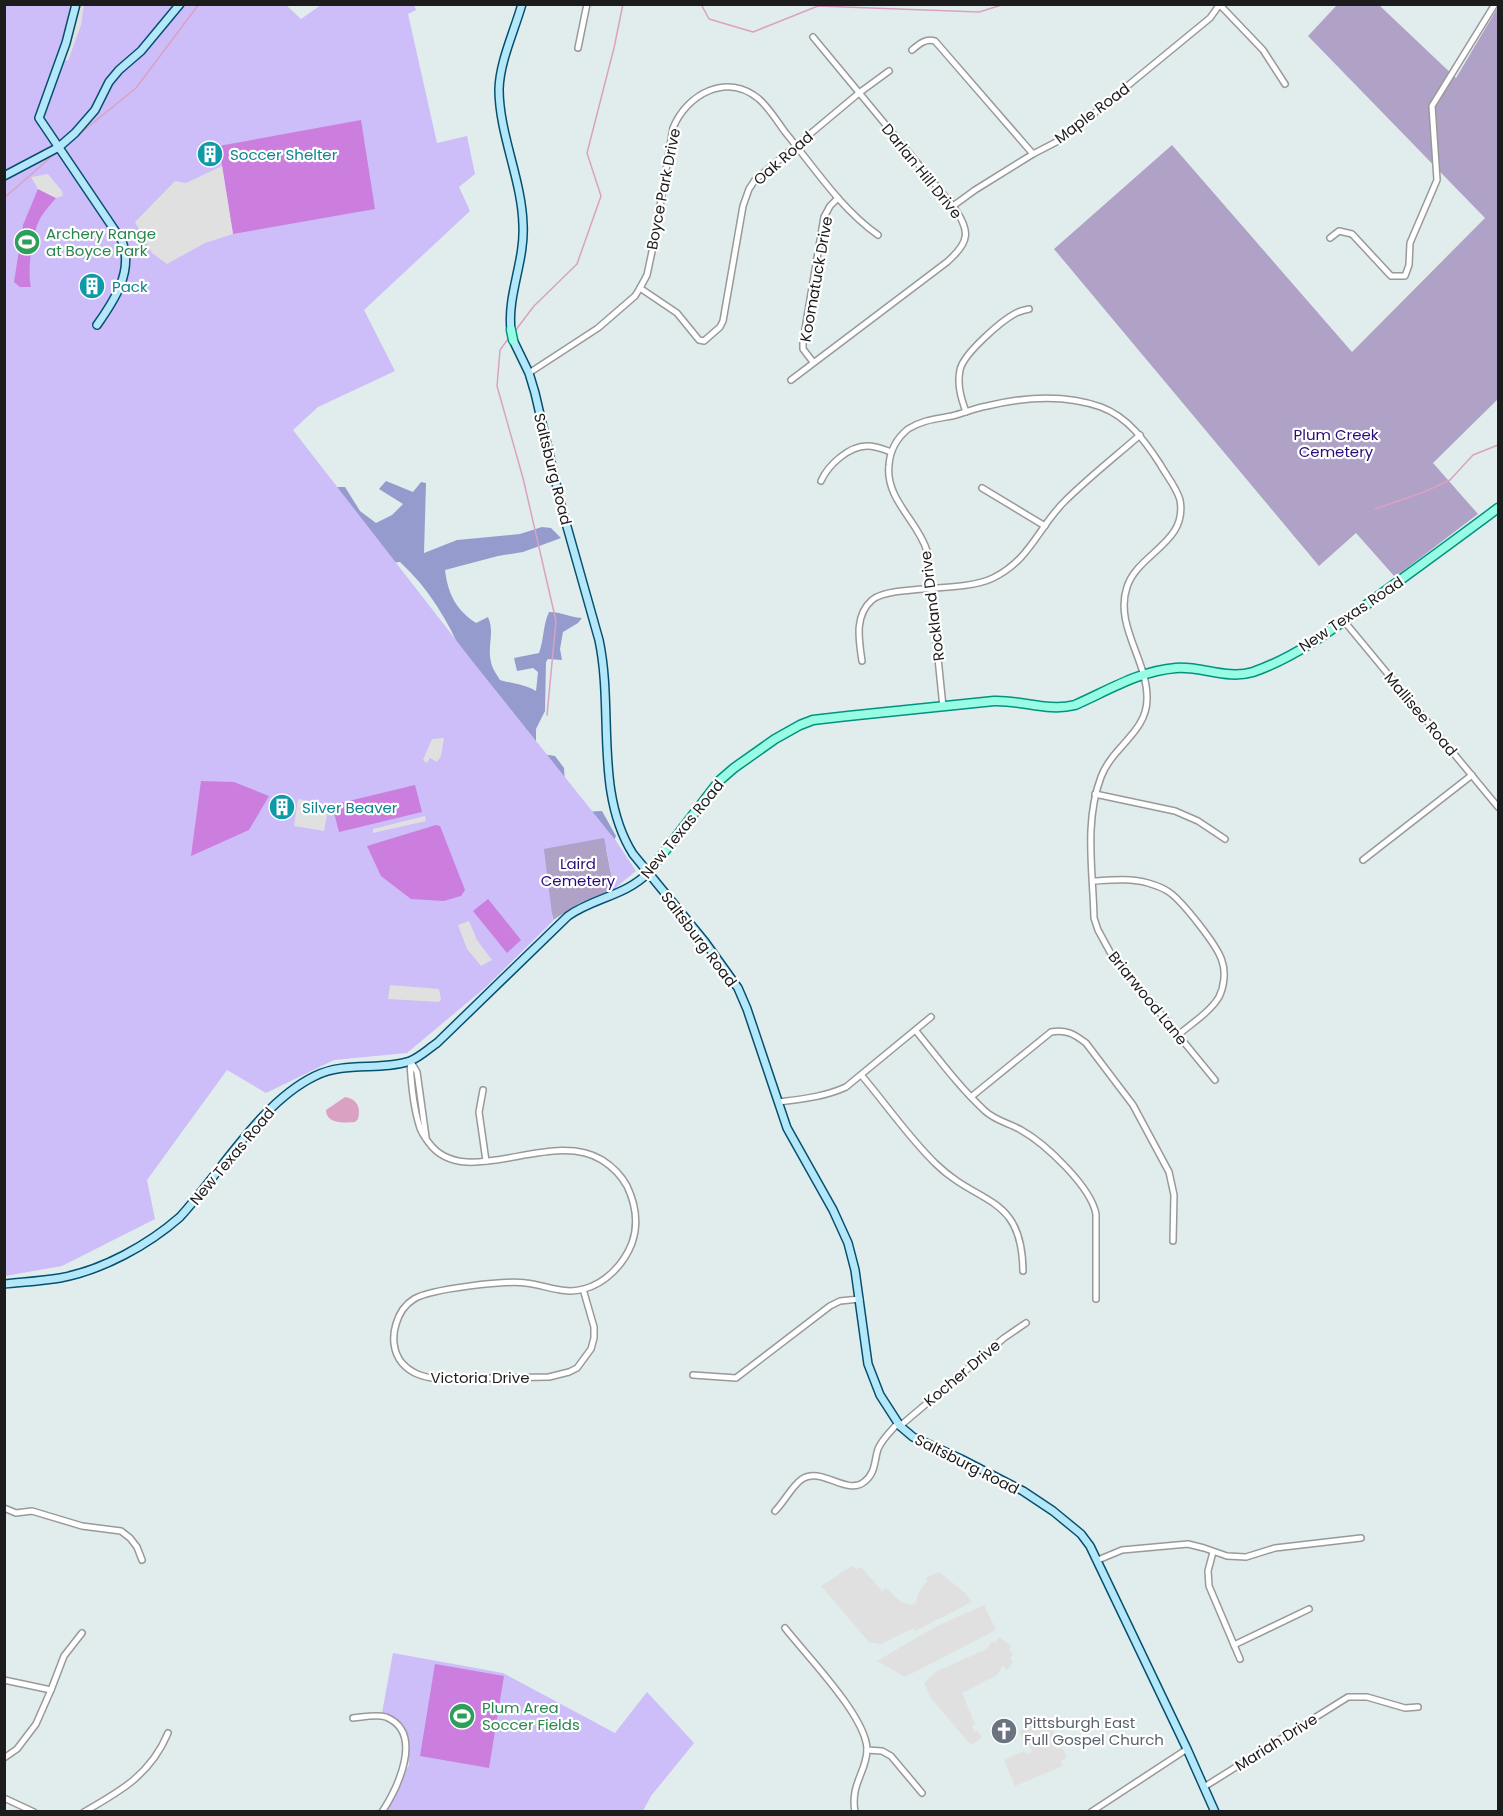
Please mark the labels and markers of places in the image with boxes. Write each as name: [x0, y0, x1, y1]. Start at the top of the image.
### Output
building icon: Soccer Shelter: [195, 139, 225, 169]
place label: Soccer Shelter: [230, 144, 338, 165]
place label: Archery Range at Boyce Park: [46, 223, 156, 261]
sports icon: Archery Range at Boyce Park: [12, 227, 42, 257]
building icon: Pack: [77, 271, 107, 301]
place label: Pack: [112, 276, 148, 297]
building icon: Silver Beaver: [267, 792, 297, 822]
place label: Silver Beaver: [302, 797, 398, 818]
place label: Plum Area Soccer Fields: [482, 1697, 580, 1735]
sports icon: Plum Area Soccer Fields: [447, 1701, 477, 1731]
place label: Pittsburgh East Full Gospel Church: [1024, 1712, 1164, 1750]
church icon: Pittsburgh East Full Gospel Church: [989, 1716, 1019, 1746]

